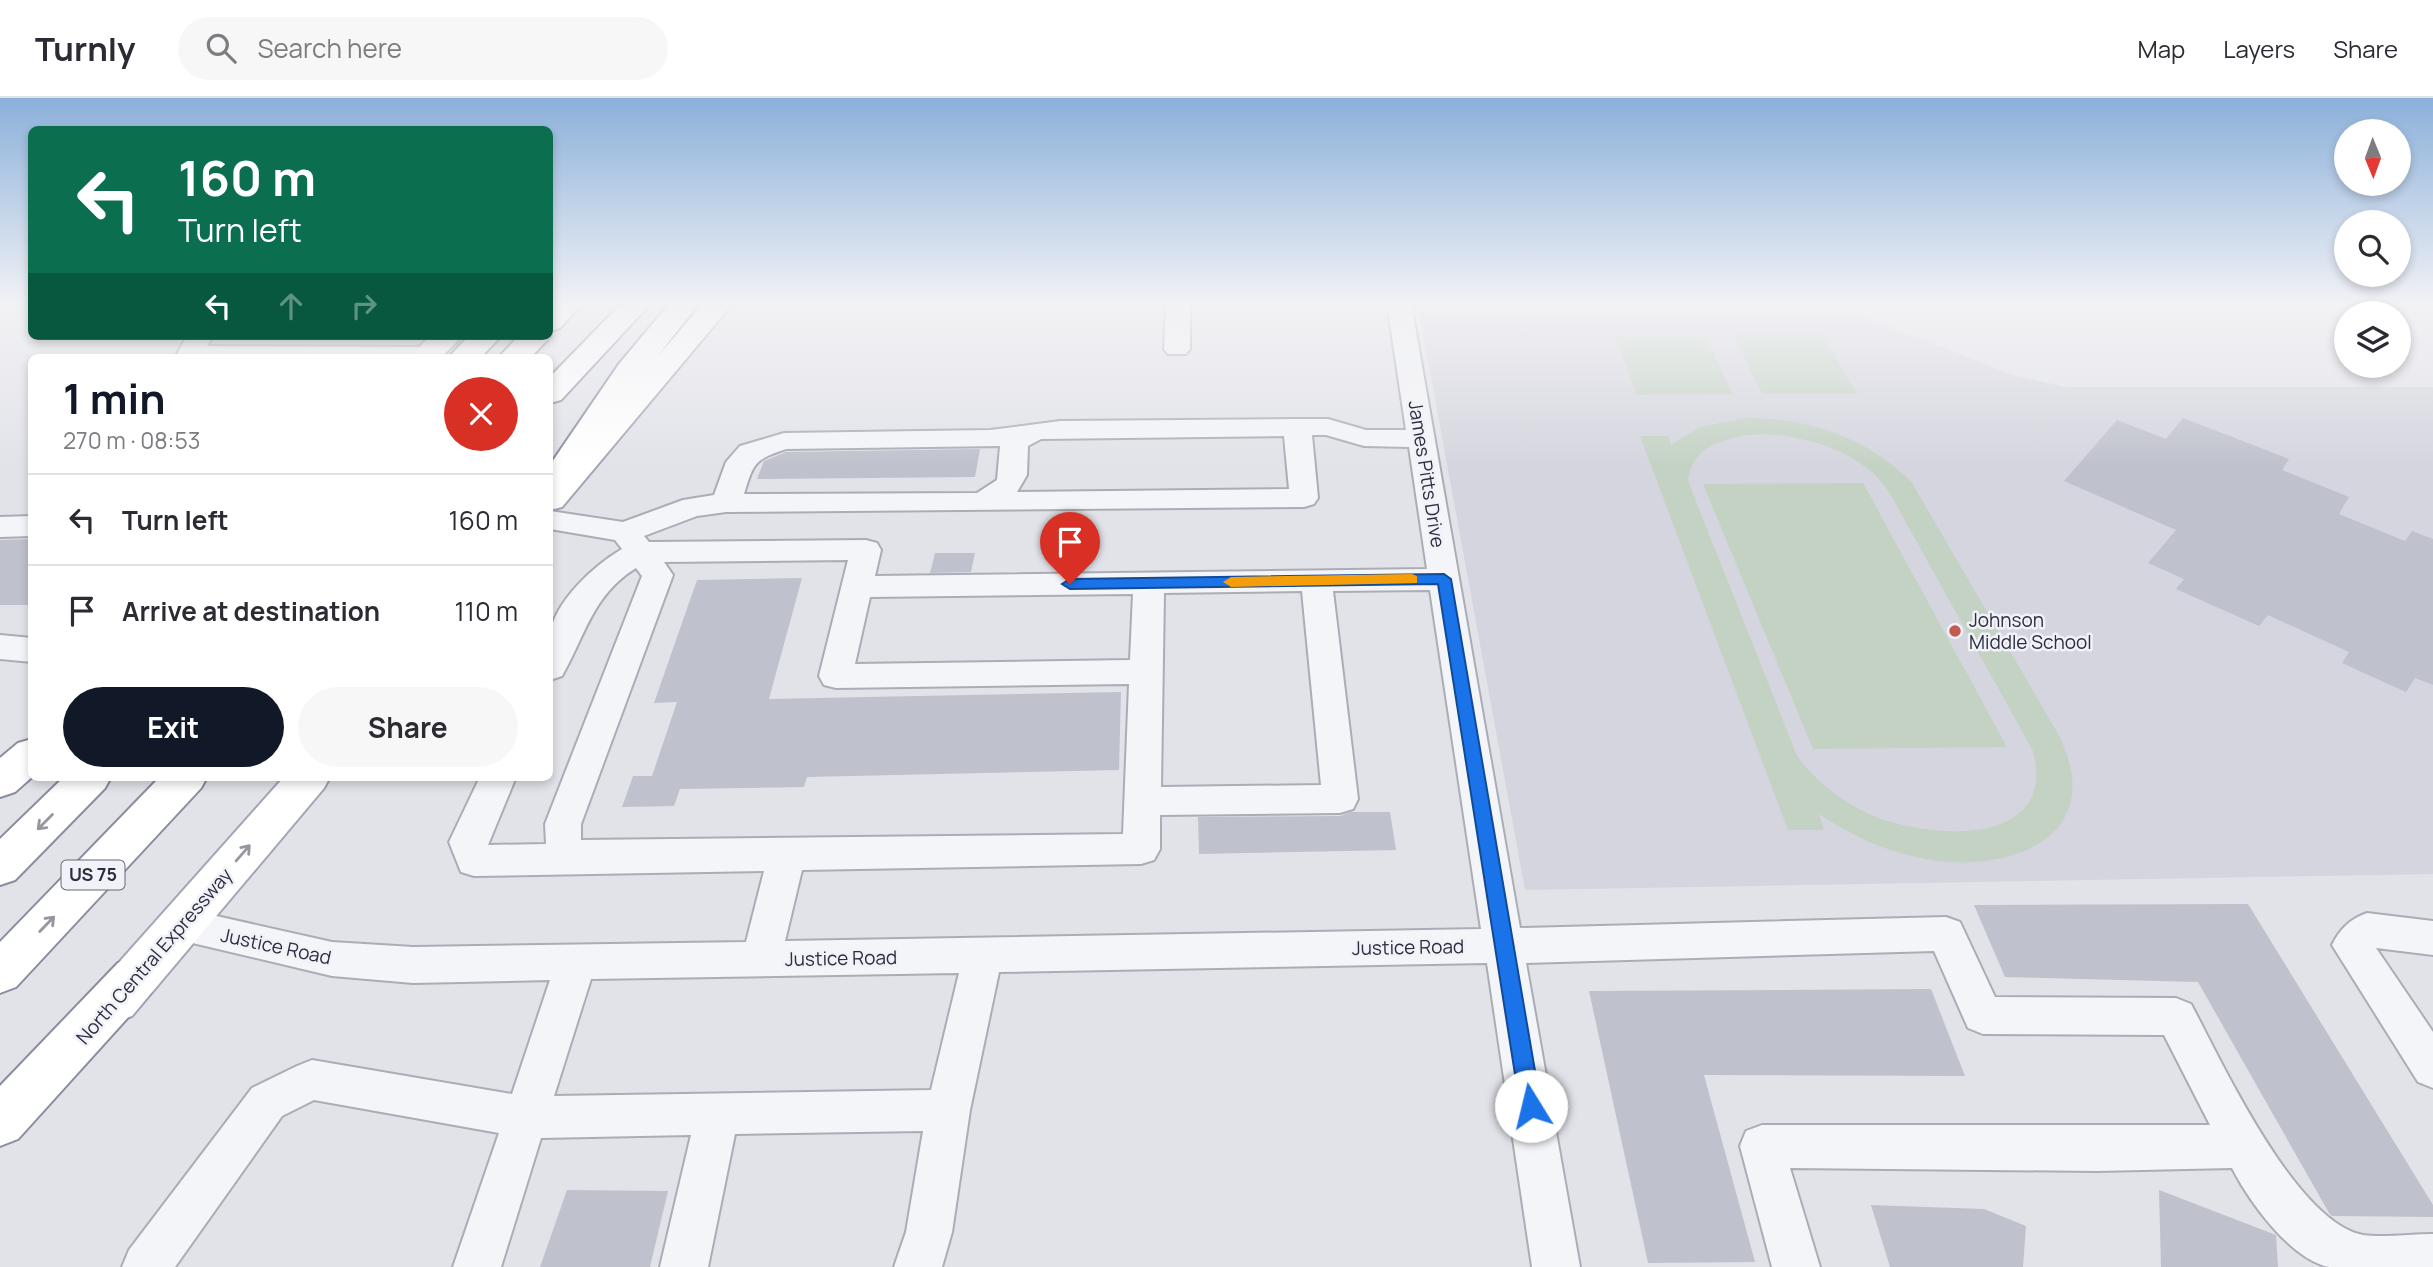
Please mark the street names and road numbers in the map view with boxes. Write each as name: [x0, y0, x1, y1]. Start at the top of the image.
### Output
street label: James Pitts Drive: [1403, 399, 1451, 549]
road number: US 75: [62, 860, 124, 890]
street label: North Central Expressway: [70, 862, 238, 1050]
street label: Justice Road: [218, 922, 334, 970]
street label: Justice Road: [1352, 933, 1464, 961]
street label: Justice Road: [785, 944, 897, 972]

